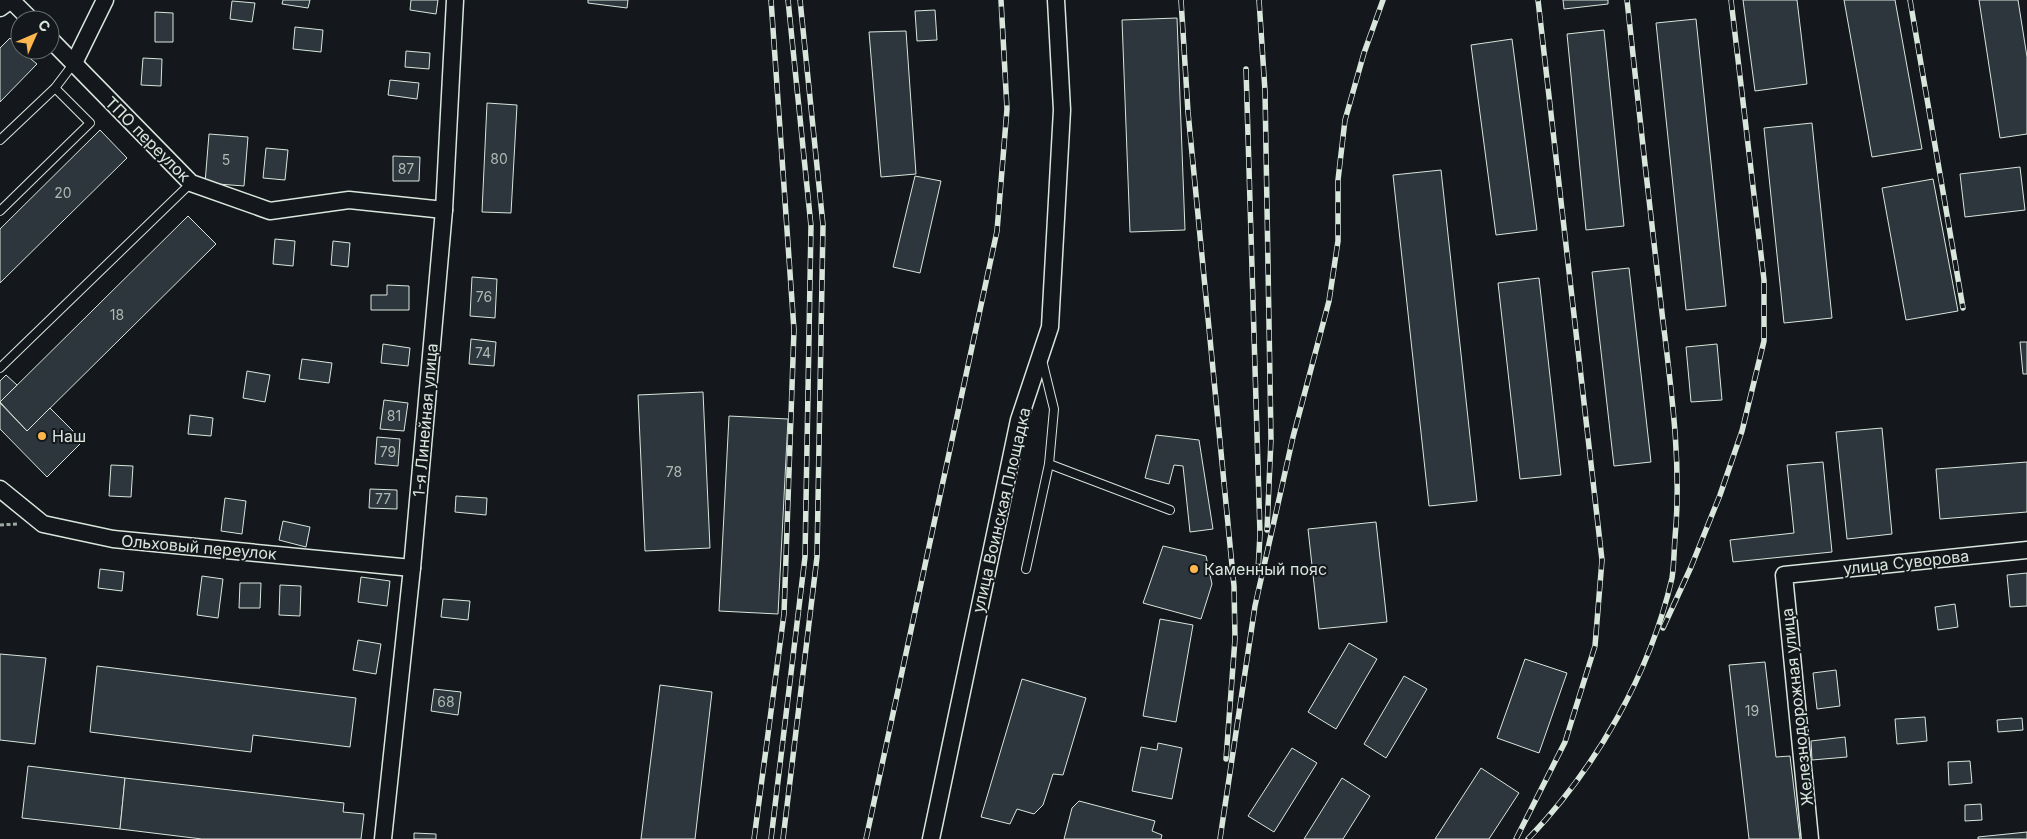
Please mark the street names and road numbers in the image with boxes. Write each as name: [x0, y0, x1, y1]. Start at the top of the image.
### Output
street label: ТПО переулок: [101, 92, 195, 186]
street label: 1-я Линейная улица: [408, 342, 442, 498]
street label: улица Воинская Площадка: [968, 405, 1034, 615]
street label: Ольховый переулок: [120, 530, 278, 564]
street label: улица Суворова: [1842, 545, 1970, 579]
street label: Железнодорожная улица: [1777, 607, 1817, 807]

